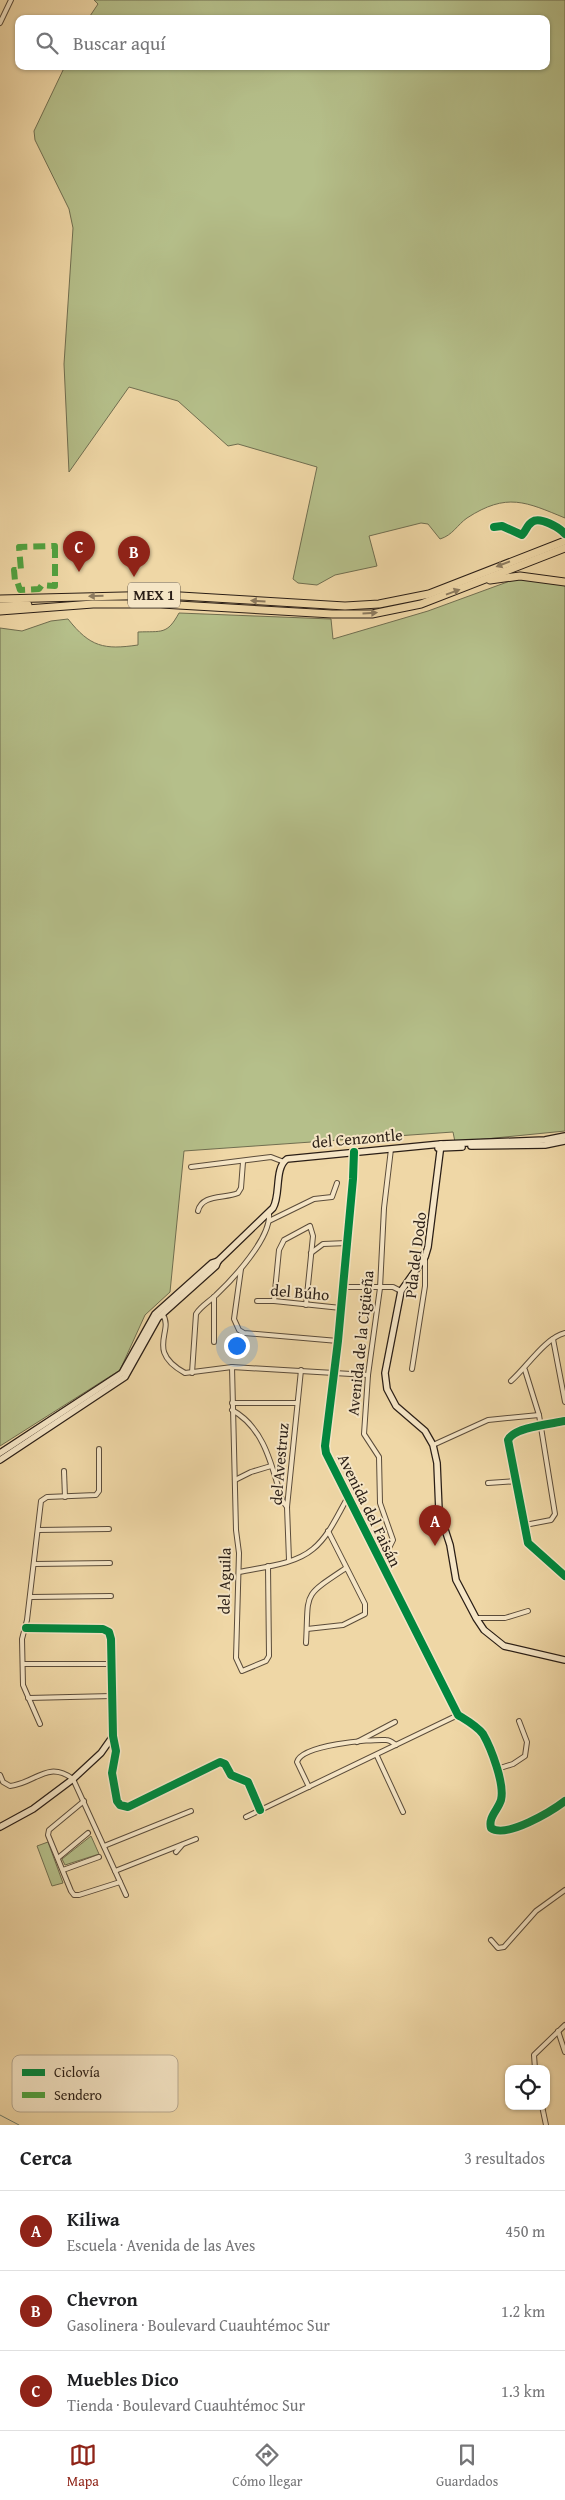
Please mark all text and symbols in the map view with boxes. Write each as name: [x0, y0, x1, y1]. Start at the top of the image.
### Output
search box: [15, 15, 550, 70]
icon: search: [33, 29, 61, 57]
text: Buscar aquí: [73, 29, 166, 57]
pin: C: [63, 531, 95, 572]
pin: B: [118, 536, 150, 577]
one-way arrow: [496, 561, 510, 569]
road number: MEX 1: [128, 582, 180, 608]
one-way arrow: [446, 588, 461, 596]
one-way arrow: [88, 592, 104, 600]
one-way arrow: [250, 597, 266, 605]
one-way arrow: [362, 609, 378, 617]
street label: del Cenzontle: [311, 1122, 403, 1154]
street label: Pda del Dodo: [398, 1210, 432, 1300]
street label: Avenida de la Cigüeña: [340, 1269, 380, 1417]
street label: del Búho: [270, 1277, 330, 1307]
your location: [224, 1333, 250, 1359]
street label: del Avestruz: [263, 1422, 295, 1506]
street label: Avenida del Faisán: [332, 1449, 408, 1571]
pin: A: [419, 1505, 451, 1546]
street label: del Aguila: [211, 1547, 237, 1615]
legend: [12, 2055, 178, 2112]
text: Ciclovía: [54, 2062, 100, 2082]
map controls: [505, 2065, 550, 2110]
button: locate: [505, 2065, 550, 2110]
text: Sendero: [54, 2085, 102, 2105]
text: Cerca: [20, 2142, 72, 2173]
text: 3 resultados: [464, 2146, 545, 2170]
text: Kiliwa: [67, 2205, 120, 2233]
text: A: [31, 2219, 41, 2243]
text: 450 m: [505, 2219, 545, 2243]
text: Escuela · Avenida de las Aves: [67, 2233, 255, 2257]
text: Chevron: [67, 2285, 138, 2313]
text: B: [31, 2299, 41, 2323]
text: 1.2 km: [501, 2299, 545, 2323]
text: Gasolinera · Boulevard Cuauhtémoc Sur: [67, 2313, 330, 2337]
text: Muebles Dico: [67, 2365, 179, 2393]
text: C: [31, 2379, 41, 2403]
text: 1.3 km: [501, 2379, 545, 2403]
text: Tienda · Boulevard Cuauhtémoc Sur: [67, 2393, 305, 2417]
tab: Mapa: [67, 2441, 99, 2491]
tab: Cómo llegar: [232, 2441, 303, 2491]
tab: Guardados: [436, 2441, 498, 2491]

